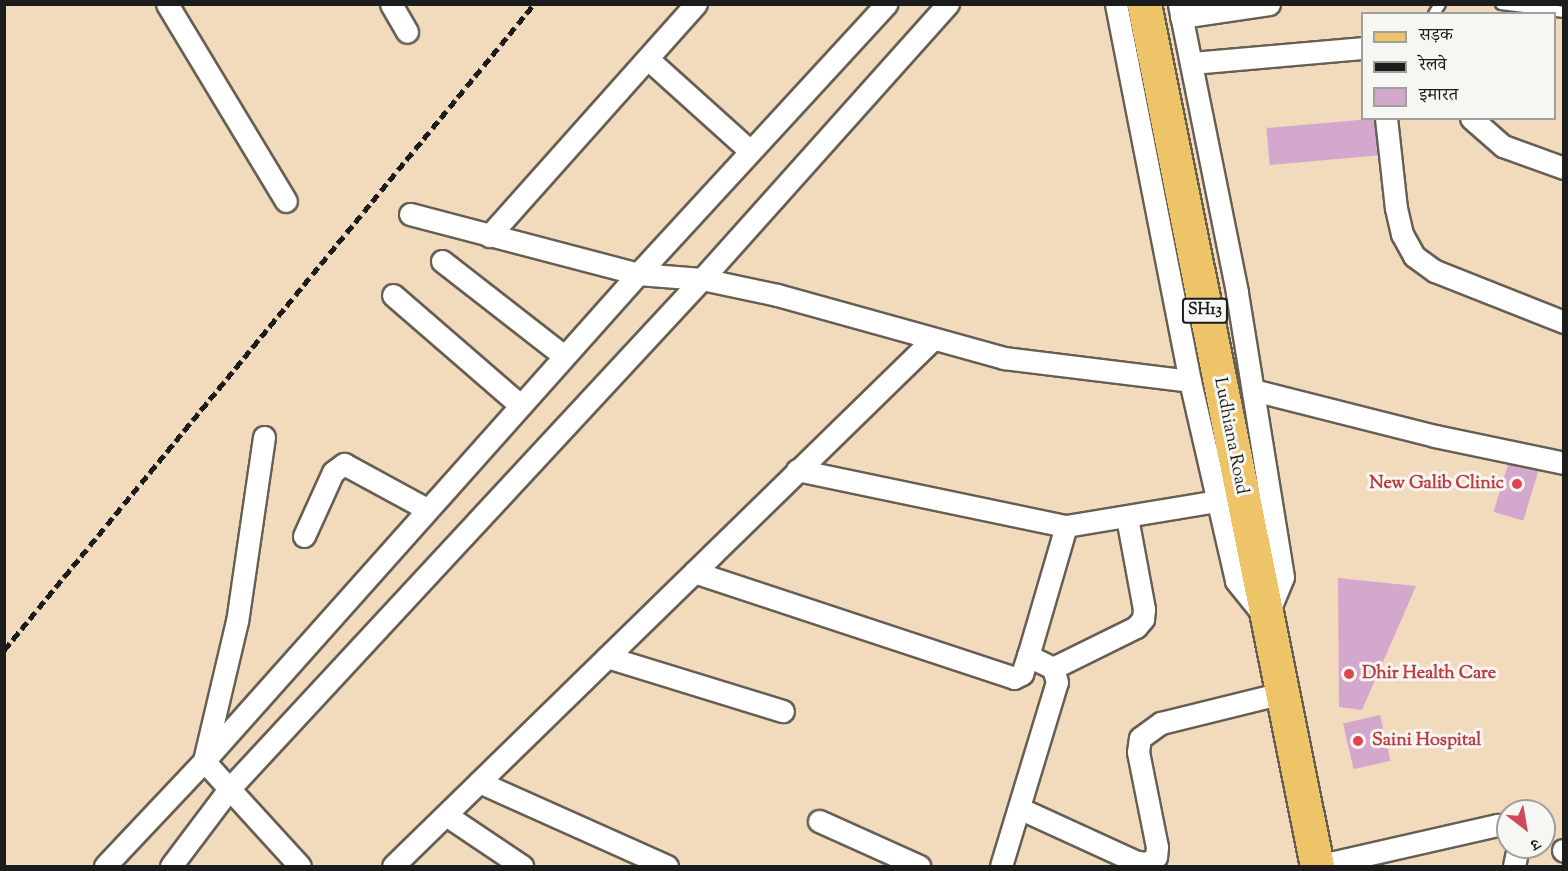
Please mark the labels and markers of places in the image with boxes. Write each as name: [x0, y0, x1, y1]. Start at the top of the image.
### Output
place label: New Galib Clinic: [1369, 473, 1504, 495]
marker: New Galib Clinic: [1508, 475, 1526, 493]
place label: Dhir Health Care: [1362, 663, 1496, 685]
marker: Dhir Health Care: [1340, 665, 1358, 683]
place label: Saini Hospital: [1372, 730, 1481, 752]
marker: Saini Hospital: [1349, 732, 1367, 750]

